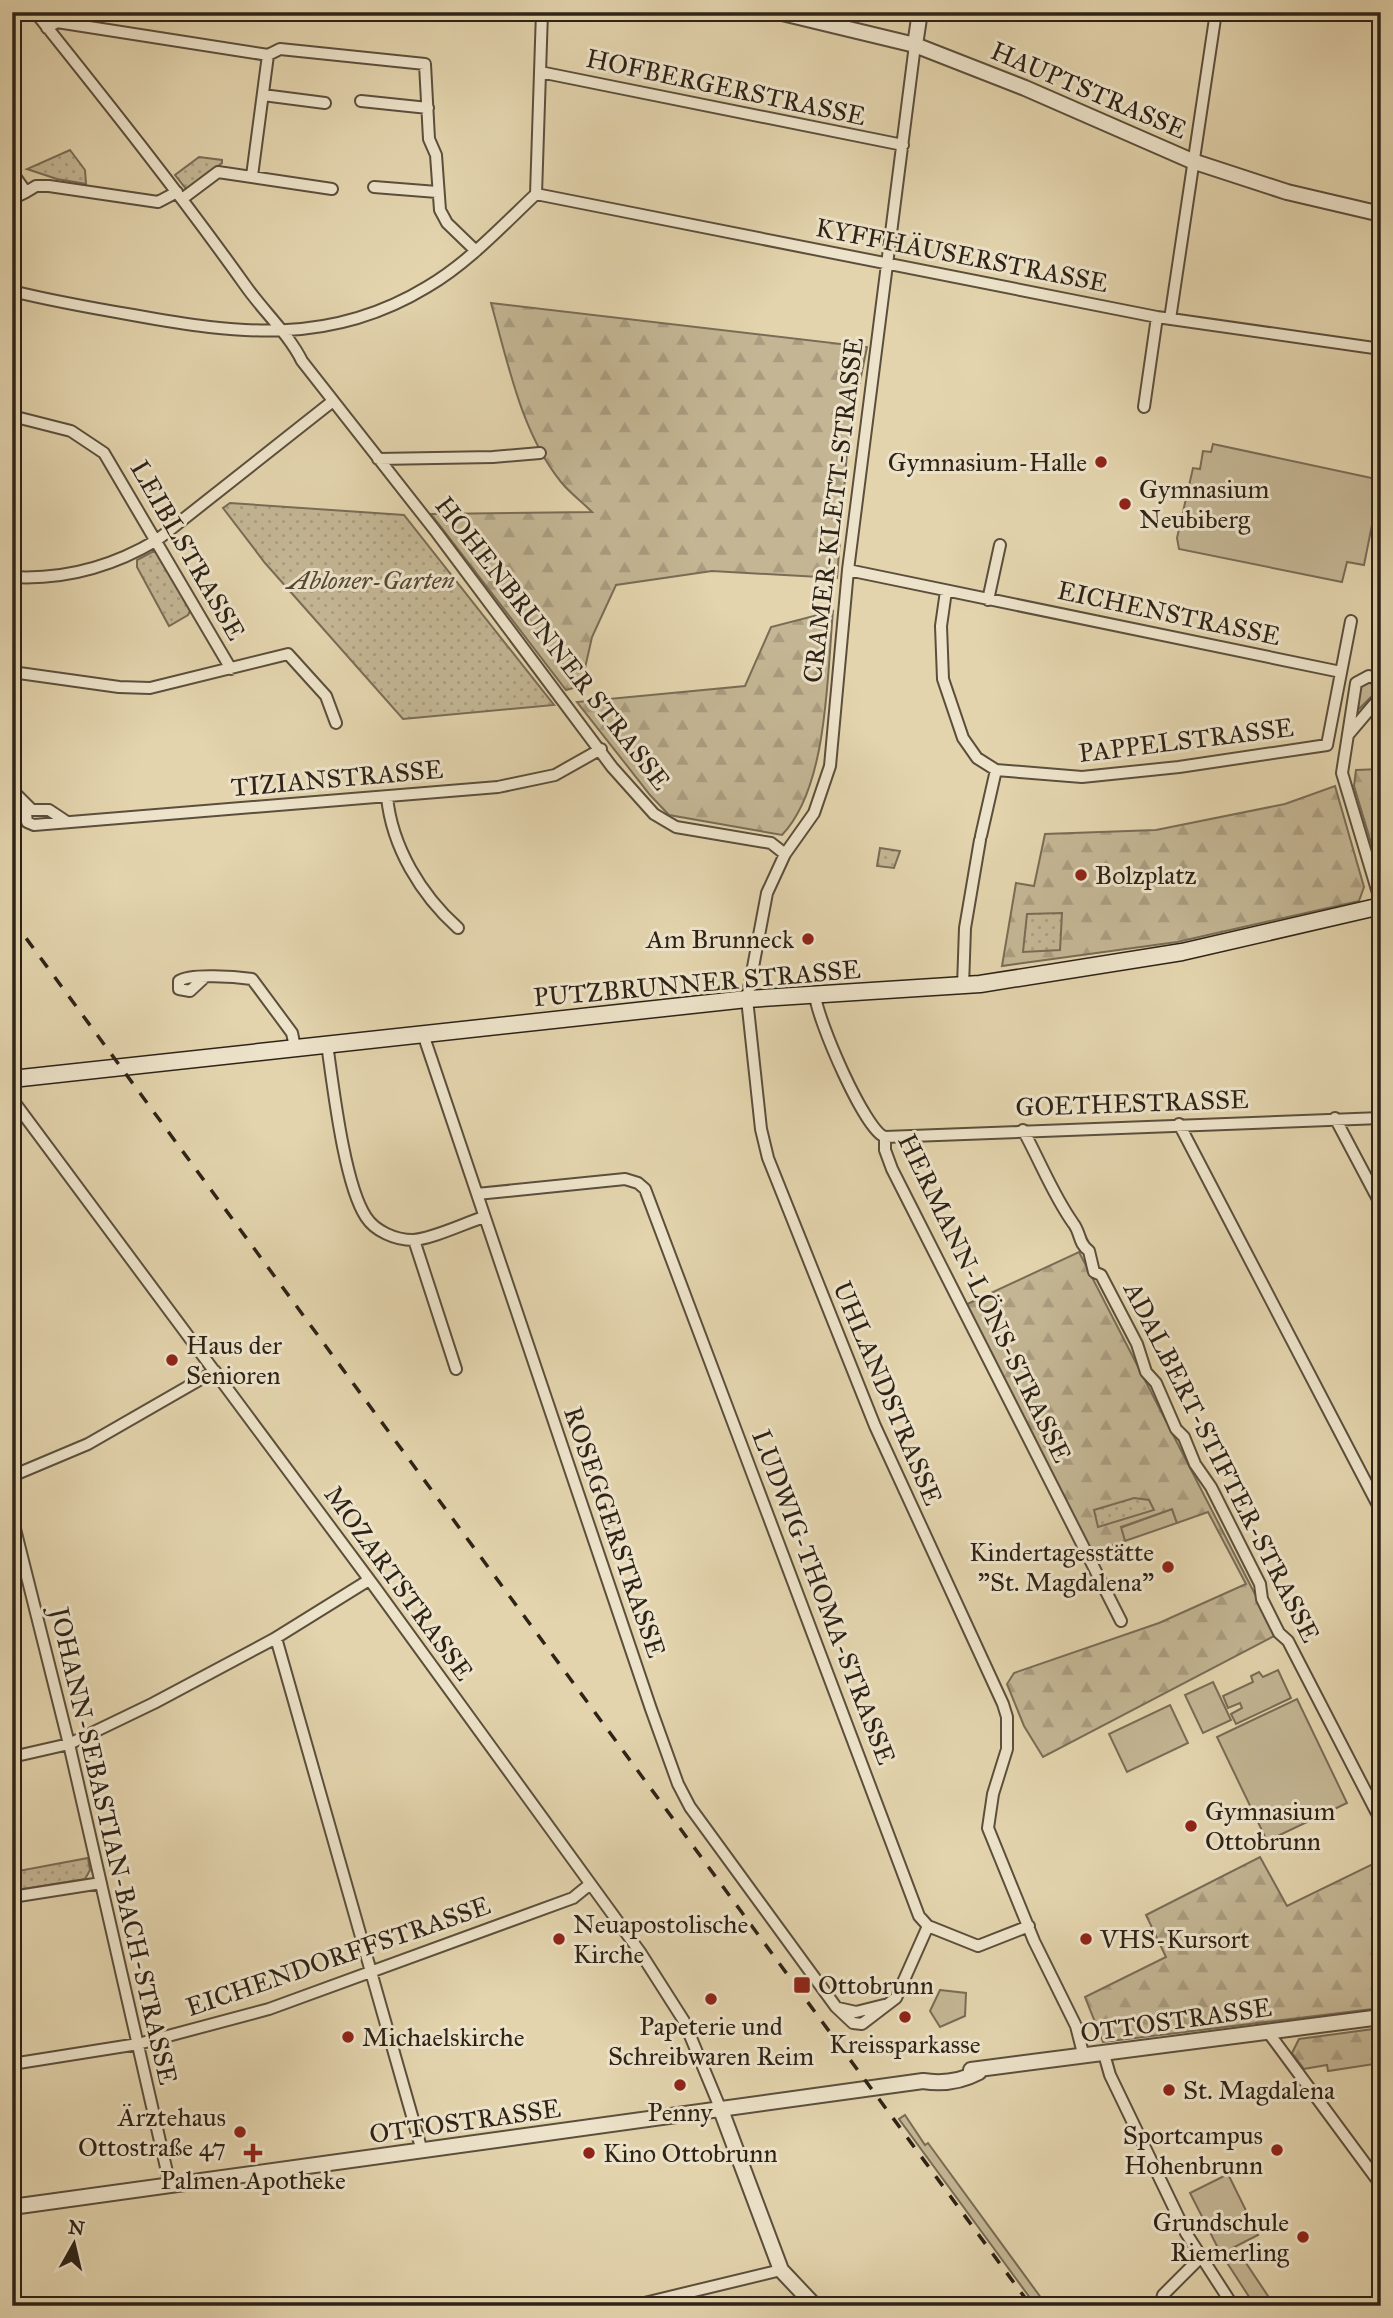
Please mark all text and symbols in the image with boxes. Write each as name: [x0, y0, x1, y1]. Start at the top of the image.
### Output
street label: HAUPTSTRASSE: [986, 34, 1192, 146]
street label: HOFBERGERSTRASSE: [583, 42, 869, 132]
street label: KYFFHÄUSERSTRASSE: [813, 211, 1111, 299]
street label: CRAMER-KLETT-STRASSE: [796, 335, 870, 685]
place label: Gymnasium-Halle: [888, 446, 1087, 478]
street label: LEIBLSTRASSE: [124, 454, 252, 646]
marker: Gymnasium-Halle: [1093, 454, 1109, 470]
place label: Gymnasium Neubiberg: [1139, 473, 1269, 535]
street label: HOHENBRUNNER STRASSE: [428, 490, 678, 796]
marker: Gymnasium Neubiberg: [1117, 496, 1133, 512]
park label: Abloner-Garten: [284, 564, 455, 596]
street label: EICHENSTRASSE: [1055, 574, 1283, 652]
street label: PAPPELSTRASSE: [1077, 711, 1295, 769]
street label: TIZIANSTRASSE: [230, 753, 444, 803]
place label: Bolzplatz: [1095, 859, 1197, 891]
marker: Bolzplatz: [1073, 867, 1089, 883]
place label: Am Brunneck: [645, 923, 795, 955]
marker: Am Brunneck: [800, 931, 816, 947]
street label: PUTZBRUNNER STRASSE: [532, 953, 862, 1013]
street label: GOETHESTRASSE: [1015, 1083, 1249, 1123]
street label: HERMANN-LÖNS-STRASSE: [891, 1128, 1079, 1468]
street label: UHLANDSTRASSE: [826, 1276, 950, 1510]
street label: ADALBERT-STIFTER-STRASSE: [1117, 1276, 1327, 1647]
place label: Haus der Senioren: [186, 1329, 282, 1391]
marker: Haus der Senioren: [164, 1352, 180, 1368]
street label: ROSEGGERSTRASSE: [557, 1402, 673, 1662]
street label: LUDWIG-THOMA-STRASSE: [745, 1425, 903, 1769]
street label: MOZARTSTRASSE: [318, 1479, 480, 1687]
place label: Kindertagesstätte "St. Magdalena": [969, 1536, 1154, 1598]
marker: Kindertagesstätte "St. Magdalena": [1160, 1559, 1176, 1575]
street label: JOHANN-SEBASTIAN-BACH-STRASSE: [43, 1601, 185, 2088]
place label: Gymnasium Ottobrunn: [1205, 1795, 1335, 1857]
marker: Gymnasium Ottobrunn: [1183, 1818, 1199, 1834]
street label: EICHENDORFFSTRASSE: [182, 1889, 494, 2023]
place label: Neuapostolische Kirche: [573, 1908, 748, 1970]
place label: VHS-Kursort: [1099, 1923, 1249, 1955]
marker: Neuapostolische Kirche: [551, 1931, 567, 1947]
marker: VHS-Kursort: [1078, 1931, 1094, 1947]
place label: Ottobrunn: [818, 1969, 934, 2001]
marker: Ottobrunn: [792, 1975, 812, 1995]
marker: Papeterie und Schreibwaren Reim: [703, 1991, 719, 2007]
street label: OTTOSTRASSE: [1078, 1991, 1274, 2049]
marker: Kreissparkasse: [897, 2009, 913, 2025]
place label: Papeterie und Schreibwaren Reim: [608, 2010, 814, 2072]
place label: Michaelskirche: [362, 2021, 525, 2053]
place label: Kreissparkasse: [829, 2028, 981, 2060]
marker: Michaelskirche: [340, 2029, 356, 2045]
place label: St. Magdalena: [1183, 2074, 1335, 2106]
marker: Penny: [672, 2077, 688, 2093]
marker: St. Magdalena: [1161, 2082, 1177, 2098]
street label: OTTOSTRASSE: [367, 2092, 563, 2150]
place label: Penny: [648, 2096, 713, 2128]
place label: Ärztehaus Ottostraße 47: [78, 2101, 226, 2163]
place label: Sportcampus Hohenbrunn: [1123, 2119, 1263, 2181]
marker: Ärztehaus Ottostraße 47: [232, 2124, 248, 2140]
place label: Kino Ottobrunn: [603, 2137, 777, 2169]
marker: Sportcampus Hohenbrunn: [1269, 2142, 1285, 2158]
marker: Palmen Apotheke: [245, 2145, 261, 2161]
marker: Kino Ottobrunn: [581, 2145, 597, 2161]
place label: Palmen Apotheke: [160, 2164, 346, 2196]
place label: Grundschule Riemerling: [1153, 2206, 1290, 2268]
north arrow: [38, 2210, 108, 2280]
text: N: [67, 2215, 86, 2240]
marker: Grundschule Riemerling: [1295, 2229, 1311, 2245]

